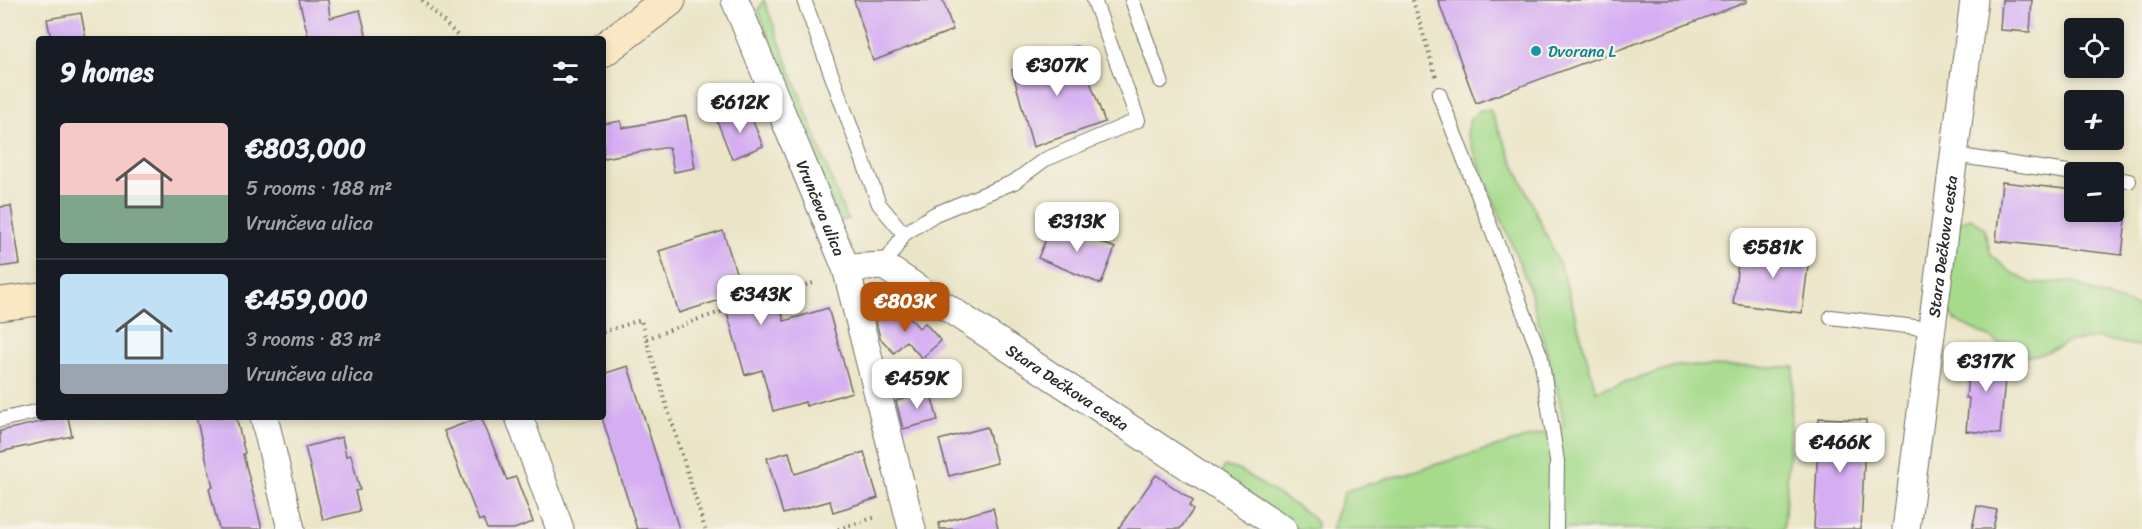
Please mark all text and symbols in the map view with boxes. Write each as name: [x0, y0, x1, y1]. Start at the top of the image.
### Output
map controls: [2064, 18, 2124, 222]
button: locate: [2064, 18, 2124, 78]
place label: Dvorana L: [1548, 37, 1617, 66]
marker: Dvorana L: [1529, 44, 1543, 58]
pin: €307K: [1015, 46, 1099, 97]
text: €307K: [1027, 48, 1087, 83]
text: 9 homes: [60, 49, 154, 95]
icon: filters: [549, 56, 582, 89]
pin: €612K: [698, 83, 782, 134]
text: €612K: [712, 85, 768, 120]
button: +: [2064, 90, 2124, 150]
text: €803,000: [246, 125, 366, 171]
icon: home: [108, 147, 180, 219]
street label: Vrunčeva ulica: [788, 155, 854, 260]
button: −: [2064, 162, 2124, 222]
text: 5 rooms · 188 m²: [246, 171, 392, 206]
street label: Stara Dečkova cesta: [1919, 174, 1966, 319]
pin: €313K: [1035, 202, 1119, 253]
text: €313K: [1049, 204, 1105, 239]
text: Vrunčeva ulica: [246, 206, 373, 241]
pin: €581K: [1731, 228, 1815, 279]
text: €581K: [1744, 230, 1802, 265]
pin: €343K: [719, 275, 803, 326]
text: €459,000: [246, 276, 368, 322]
text: €343K: [731, 277, 791, 312]
pin: €803K: [863, 282, 947, 333]
text: €803K: [874, 284, 936, 319]
icon: home: [108, 298, 180, 370]
text: 3 rooms · 83 m²: [246, 322, 381, 357]
street label: Stara Dečkova cesta: [1000, 336, 1135, 438]
pin: €317K: [1944, 342, 2028, 393]
text: €317K: [1958, 344, 2014, 379]
text: Vrunčeva ulica: [246, 357, 373, 392]
pin: €459K: [875, 359, 959, 410]
text: €459K: [886, 361, 948, 396]
pin: €466K: [1798, 423, 1882, 474]
text: €466K: [1810, 425, 1870, 460]

